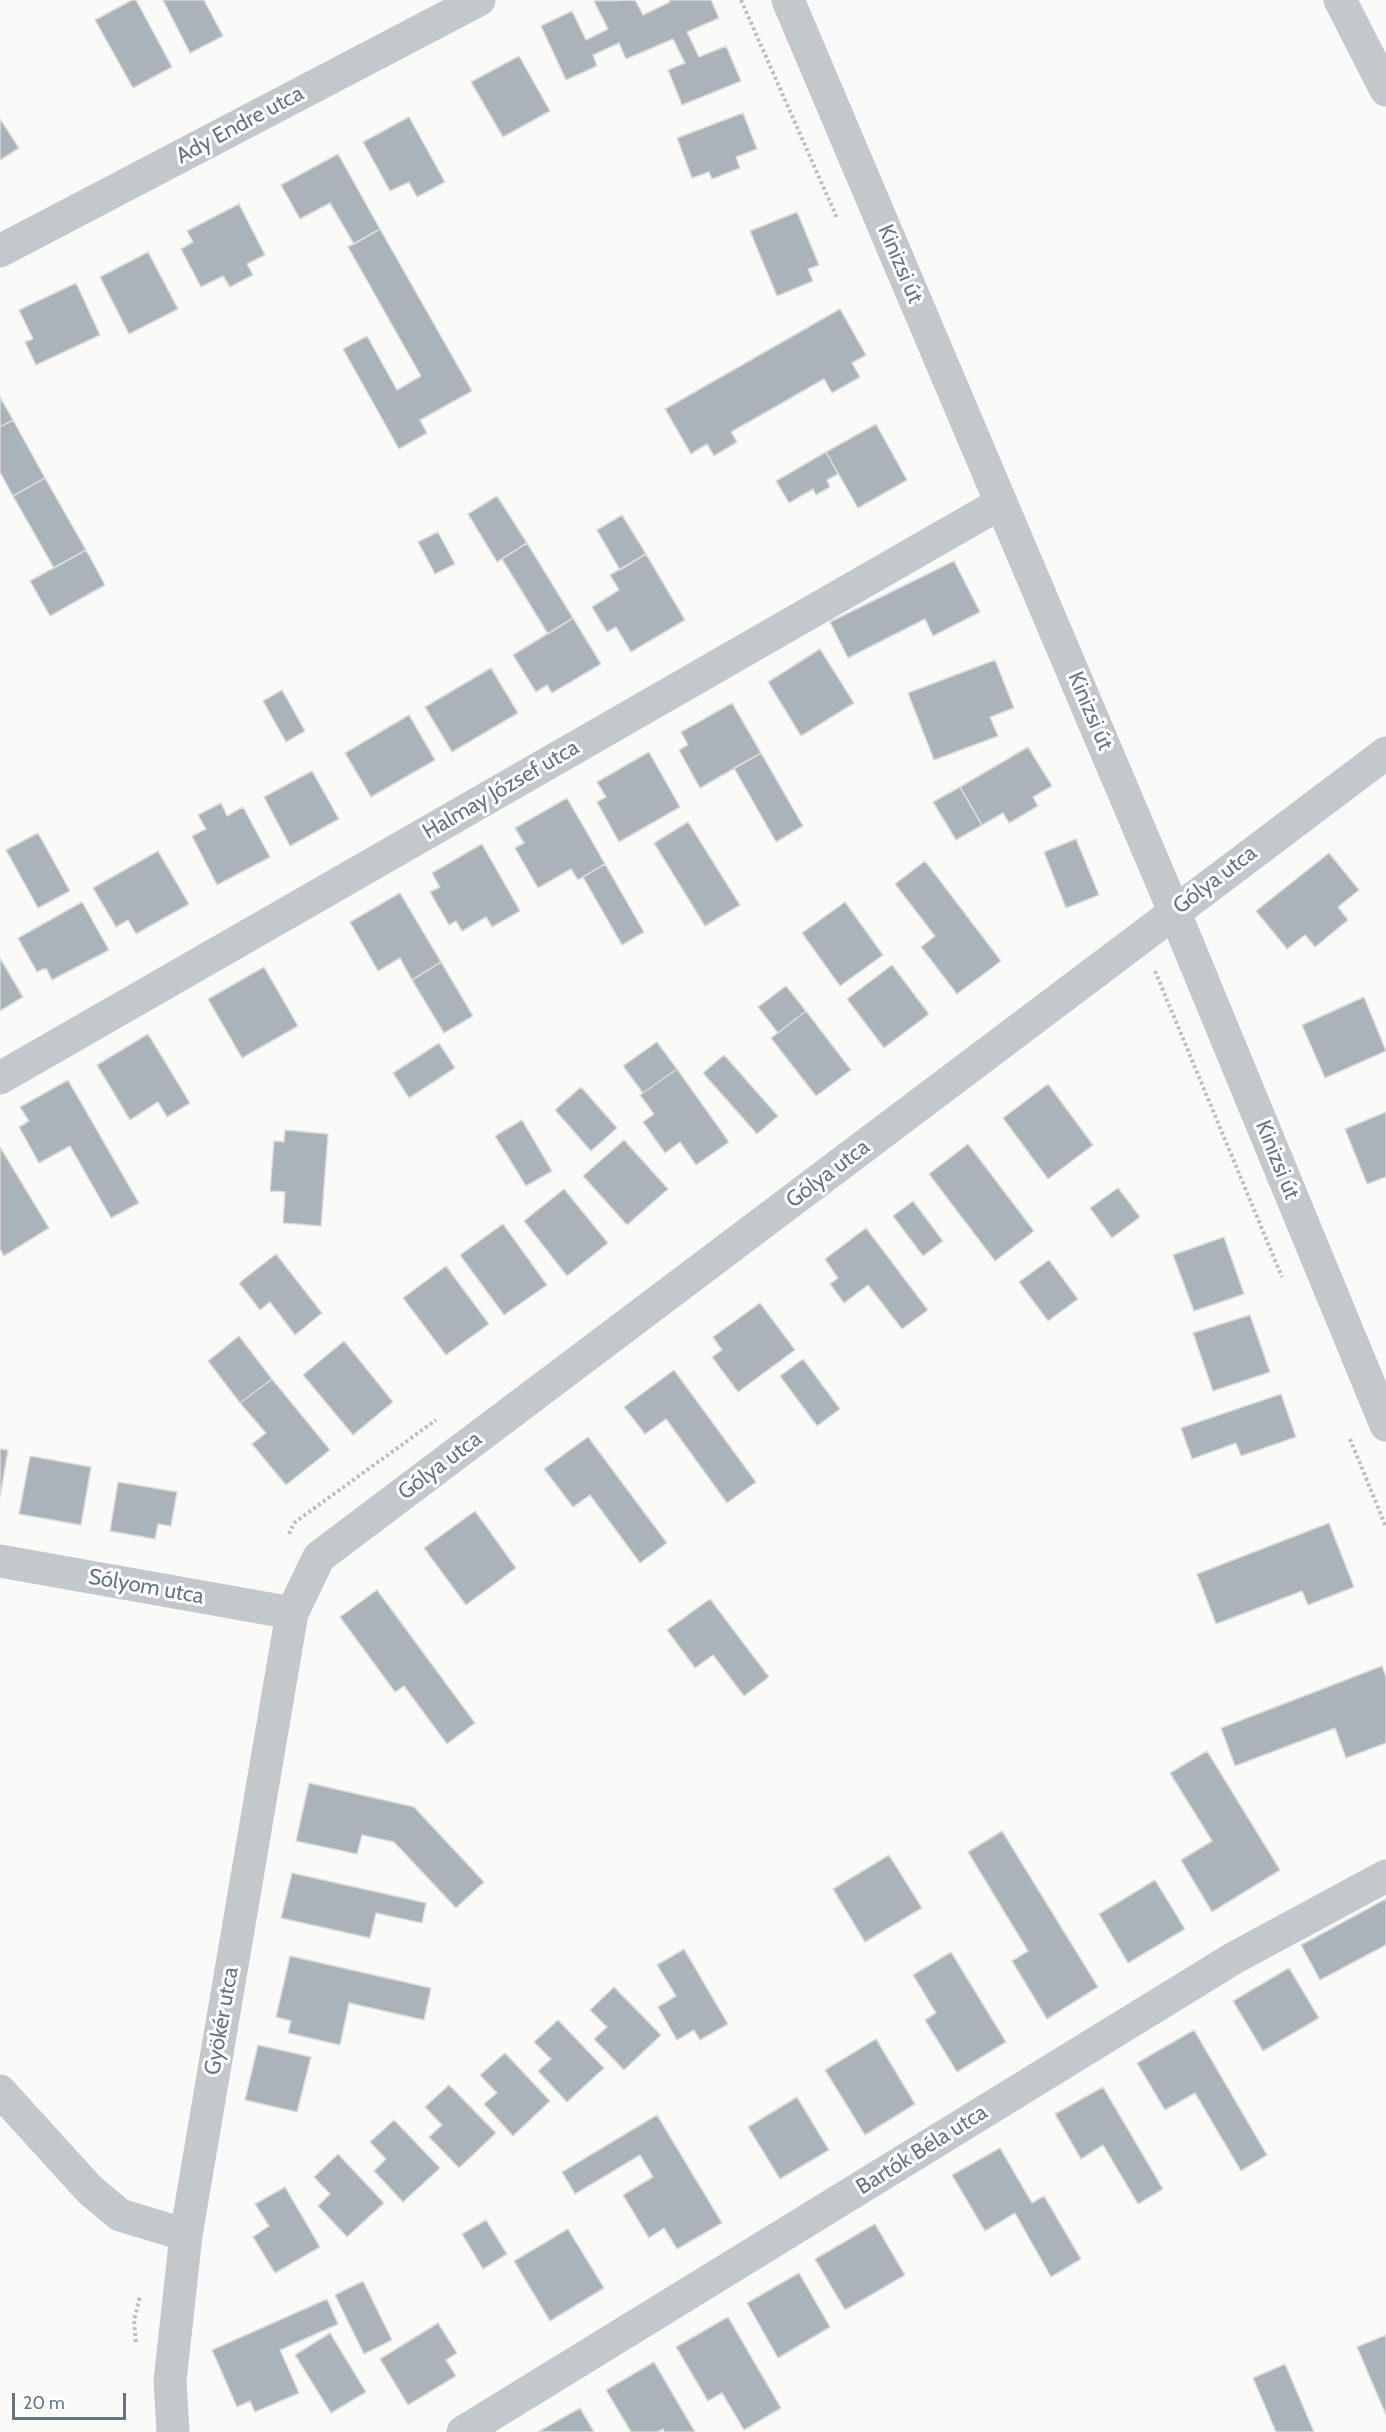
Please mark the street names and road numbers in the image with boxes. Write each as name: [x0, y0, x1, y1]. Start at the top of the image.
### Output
street label: Ady Endre utca: [172, 80, 308, 170]
street label: Kinizsi út: [872, 221, 928, 307]
street label: Kinizsi út: [1062, 668, 1118, 754]
street label: Halmay József utca: [418, 735, 584, 845]
street label: Gólya utca: [1168, 840, 1262, 920]
street label: Kinizsi út: [1249, 1117, 1305, 1203]
street label: Gólya utca: [781, 1134, 875, 1214]
street label: Gólya utca: [393, 1426, 487, 1506]
street label: Sólyom utca: [86, 1564, 206, 1610]
street label: Gyökér utca: [200, 1965, 244, 2077]
street label: Bartók Béla utca: [852, 2099, 992, 2201]

